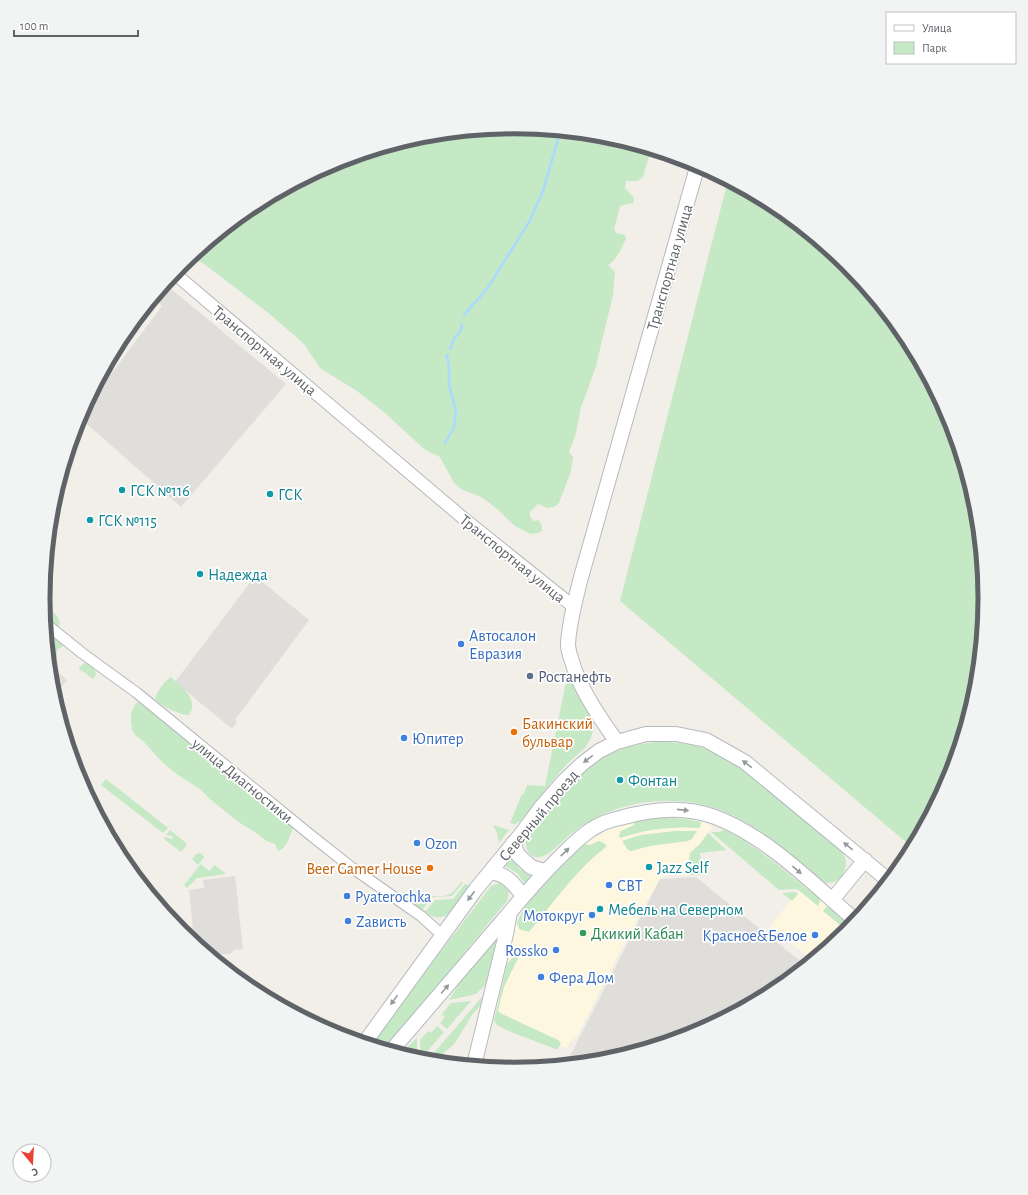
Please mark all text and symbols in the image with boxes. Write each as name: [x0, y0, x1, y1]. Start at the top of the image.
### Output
scale bar: [14, 12, 138, 38]
legend: [886, 12, 1016, 64]
text: 100 m: [20, 20, 48, 32]
text: Улица: [922, 22, 952, 34]
text: Парк: [922, 42, 947, 54]
street label: Транспортная улица: [644, 202, 697, 332]
street label: Транспортная улица: [209, 303, 319, 400]
place label: ГСК №116: [130, 483, 190, 499]
marker: ГСК №116: [117, 485, 127, 495]
place label: ГСК: [278, 487, 303, 503]
marker: ГСК: [265, 489, 275, 499]
street label: Транспортная улица: [456, 512, 568, 607]
place label: ГСК №115: [98, 513, 157, 529]
marker: ГСК №115: [85, 515, 95, 525]
place label: Надежда: [208, 567, 268, 583]
marker: Надежда: [195, 569, 205, 579]
place label: Автосалон Евразия: [469, 628, 536, 662]
marker: Автосалон Евразия: [456, 639, 466, 649]
place label: Ростанефть: [538, 669, 611, 685]
marker: Ростанефть: [525, 671, 535, 681]
place label: Бакинский бульвар: [522, 716, 593, 751]
marker: Бакинский бульвар: [509, 727, 519, 737]
place label: Юпитер: [412, 731, 464, 747]
marker: Юпитер: [399, 733, 409, 743]
street label: улица Диагностики: [187, 735, 296, 827]
one-way arrow: [582, 755, 593, 763]
one-way arrow: [741, 760, 752, 769]
street label: Северный проезд: [496, 767, 582, 864]
place label: Фонтан: [628, 773, 677, 789]
marker: Фонтан: [615, 775, 625, 785]
one-way arrow: [677, 807, 689, 814]
place label: Ozon: [425, 836, 457, 852]
marker: Ozon: [412, 838, 422, 848]
one-way arrow: [842, 842, 853, 851]
one-way arrow: [560, 847, 570, 856]
place label: Jazz Self: [657, 860, 709, 876]
place label: Beer Gamer House: [306, 861, 422, 877]
marker: Jazz Self: [644, 862, 654, 872]
marker: Beer Gamer House: [425, 863, 435, 873]
one-way arrow: [791, 865, 802, 874]
place label: СВТ: [617, 878, 643, 894]
marker: СВТ: [604, 880, 614, 890]
place label: Pyaterochka: [355, 889, 431, 906]
one-way arrow: [467, 890, 476, 901]
marker: Pyaterochka: [342, 891, 352, 901]
place label: Мебель на Северном: [608, 902, 744, 918]
marker: Мебель на Северном: [595, 904, 605, 914]
place label: Мотокруг: [523, 908, 584, 925]
marker: Мотокруг: [587, 910, 597, 920]
place label: Zависть: [356, 914, 407, 930]
marker: Zависть: [343, 916, 353, 926]
place label: Дкикий Кабан: [591, 926, 684, 942]
marker: Дкикий Кабан: [578, 928, 588, 938]
place label: Красное&Белое: [702, 928, 807, 944]
marker: Красное&Белое: [810, 930, 820, 940]
place label: Rossko: [505, 943, 548, 959]
marker: Rossko: [551, 945, 561, 955]
place label: Фера Дом: [549, 970, 614, 986]
marker: Фера Дом: [536, 972, 546, 982]
one-way arrow: [440, 983, 449, 994]
one-way arrow: [390, 995, 399, 1006]
north arrow: [12, 1143, 52, 1183]
text: С: [30, 1166, 40, 1178]

